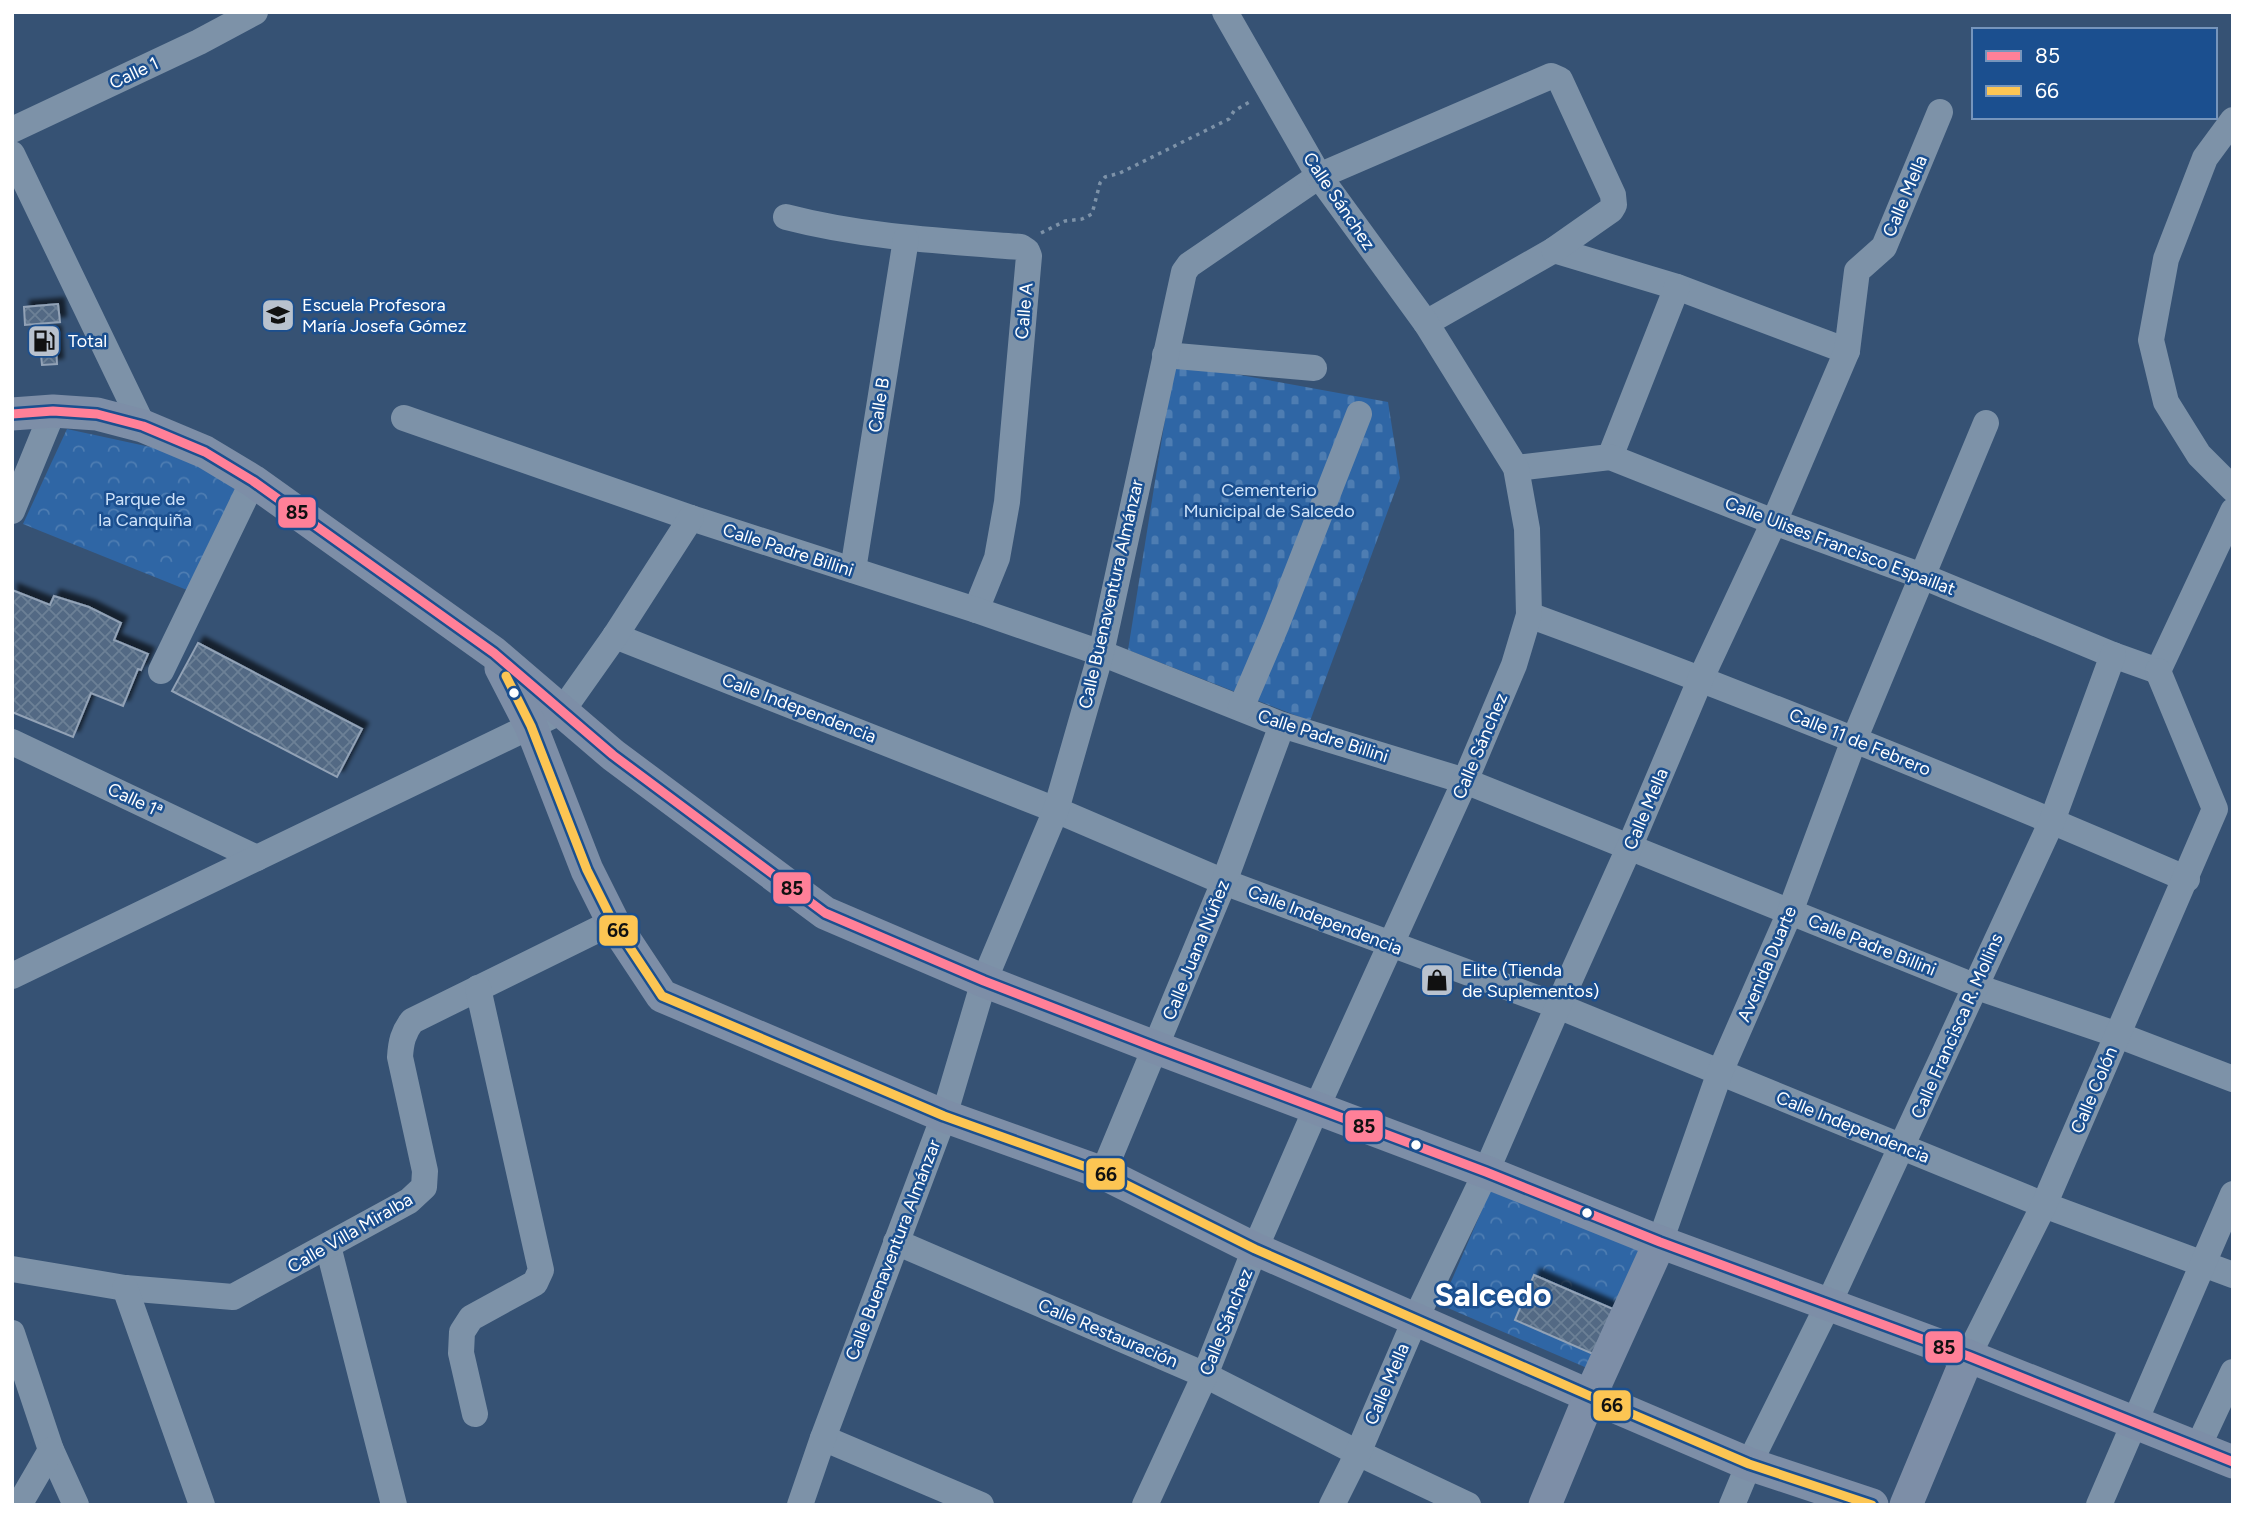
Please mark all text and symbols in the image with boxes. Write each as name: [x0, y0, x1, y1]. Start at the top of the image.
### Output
legend: [1972, 28, 2217, 119]
text: 85: [2035, 43, 2060, 68]
street label: Calle 1: [106, 52, 162, 94]
text: 66: [2035, 78, 2059, 103]
street label: Calle Sánchez: [1298, 148, 1380, 254]
street label: Calle Mella: [1878, 152, 1932, 240]
street label: Calle A: [1011, 282, 1037, 340]
place label: Escuela Profesora María Josefa Gómez: [302, 294, 467, 337]
school or university icon: Escuela Profesora María Josefa Gómez: [259, 296, 297, 334]
fuel station icon: Total: [25, 322, 63, 360]
place label: Total: [68, 330, 107, 352]
street label: Calle B: [864, 376, 894, 434]
street label: Calle Buenaventura Almánzar: [1074, 477, 1148, 711]
park label: Cementerio Municipal de Salcedo: [1183, 479, 1355, 522]
park label: Parque de la Canquiña: [98, 488, 192, 531]
street label: Calle Ulises Francisco Espaillat: [1722, 492, 1958, 600]
line badge: 85: [277, 496, 317, 529]
text: 85: [286, 501, 308, 524]
street label: Calle Padre Billini: [720, 518, 856, 582]
street label: Calle Independencia: [719, 668, 879, 748]
unlabelled marker: [507, 686, 521, 700]
street label: Calle Sánchez: [1448, 690, 1512, 802]
street label: Calle Padre Billini: [1255, 704, 1391, 768]
street label: Calle 11 de Febrero: [1786, 704, 1934, 780]
street label: Calle Mella: [1619, 765, 1673, 853]
street label: Calle 1ª: [104, 778, 166, 822]
line badge: 85: [772, 871, 812, 905]
text: 85: [781, 877, 803, 900]
street label: Calle Juana Núñez: [1158, 877, 1234, 1023]
street label: Calle Independencia: [1245, 880, 1405, 960]
street label: Avenida Duarte: [1733, 903, 1801, 1025]
street label: Calle Padre Billini: [1805, 909, 1939, 981]
line badge: 66: [598, 914, 639, 947]
text: 66: [607, 919, 629, 942]
street label: Calle Francisca R. Mollins: [1906, 930, 2008, 1122]
place label: Elite (Tienda de Suplementos): [1462, 959, 1599, 1002]
shop icon: Elite (Tienda de Suplementos): [1418, 961, 1456, 999]
street label: Calle Colón: [2066, 1043, 2122, 1137]
street label: Calle Independencia: [1773, 1086, 1933, 1168]
line badge: 85: [1344, 1109, 1384, 1143]
text: 85: [1353, 1115, 1375, 1138]
street label: Calle Buenaventura Almánzar: [841, 1137, 945, 1363]
unlabelled marker: [1409, 1138, 1423, 1152]
line badge: 66: [1085, 1157, 1126, 1191]
text: 66: [1095, 1163, 1117, 1186]
street label: Calle Villa Miralba: [283, 1188, 417, 1278]
unlabelled marker: [1580, 1206, 1594, 1220]
street label: Calle Sánchez: [1195, 1265, 1257, 1379]
district label: Salcedo: [1434, 1276, 1552, 1314]
street label: Calle Restauración: [1035, 1294, 1181, 1372]
line badge: 85: [1924, 1330, 1964, 1364]
text: 85: [1933, 1336, 1955, 1359]
street label: Calle Mella: [1360, 1340, 1414, 1428]
line badge: 66: [1592, 1389, 1632, 1422]
text: 66: [1601, 1394, 1623, 1417]

